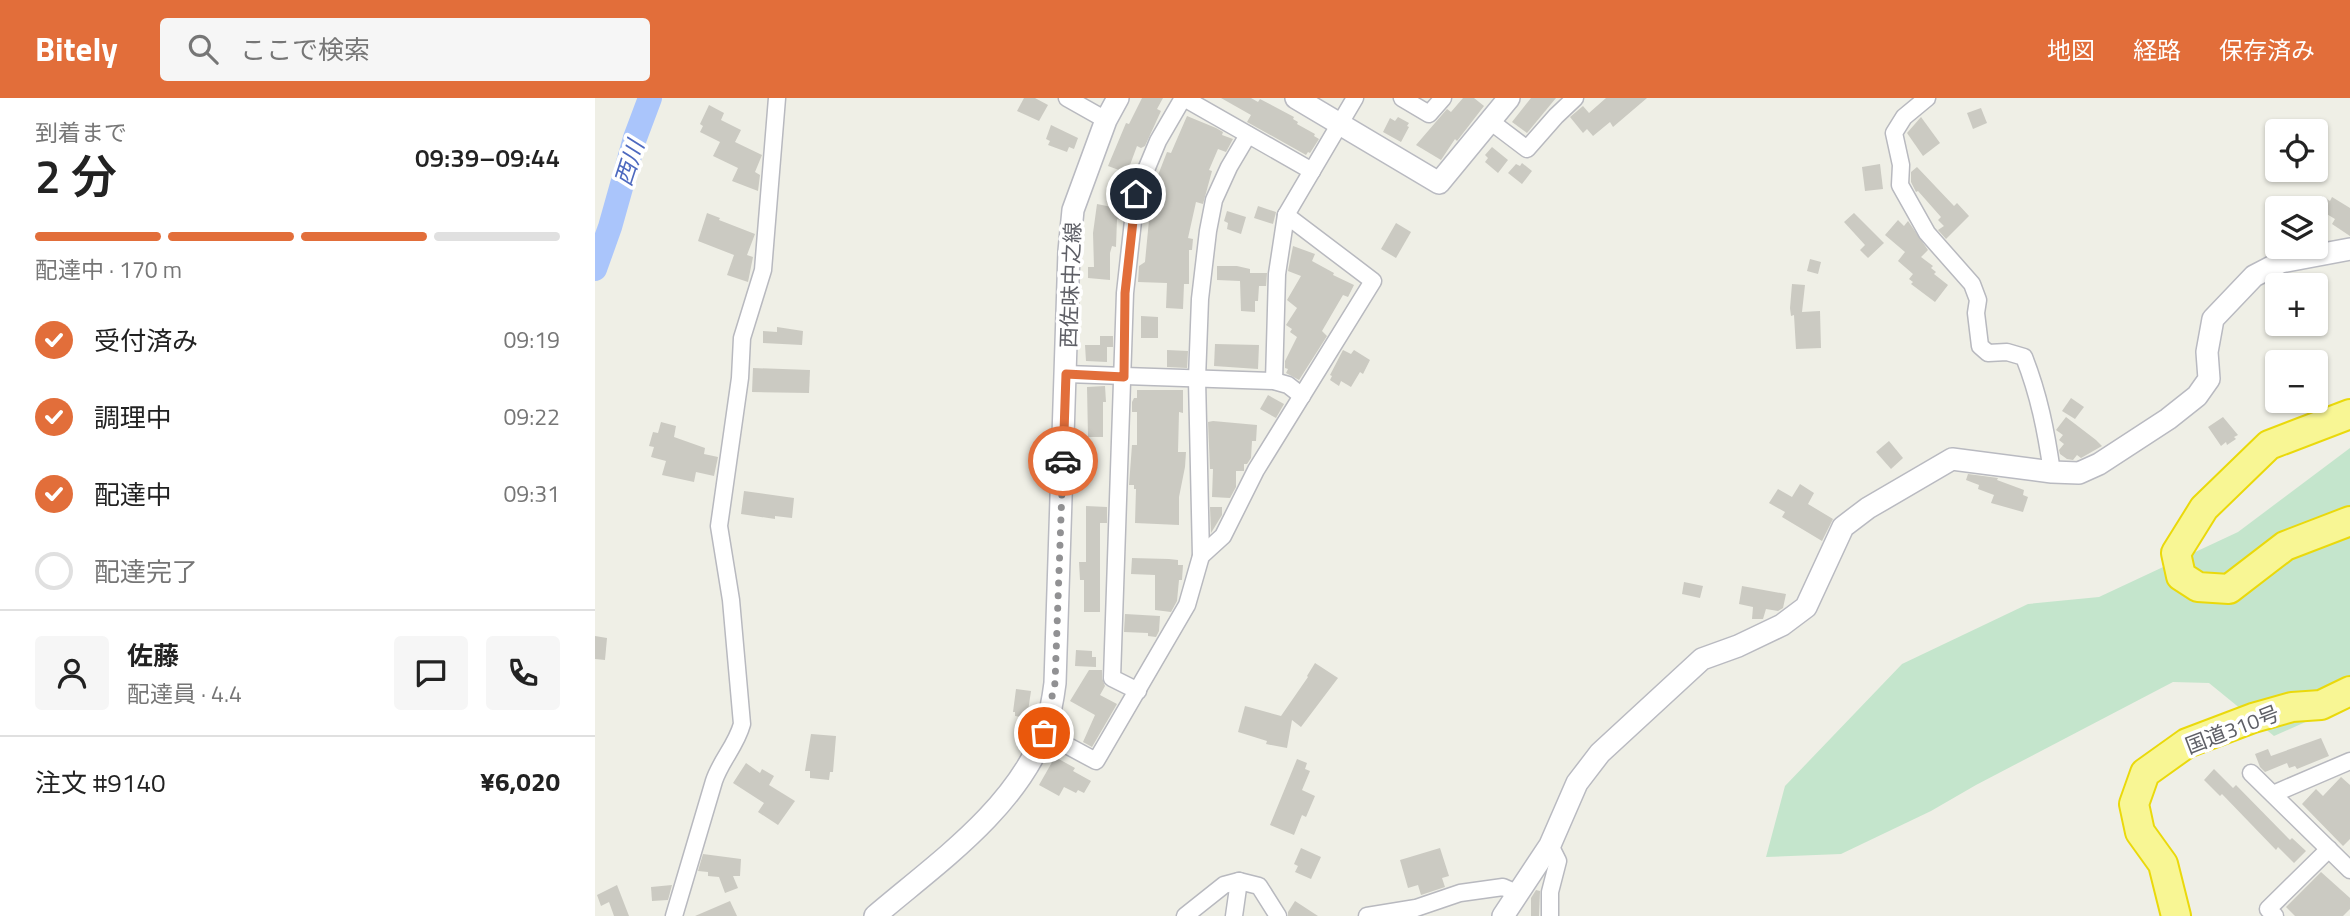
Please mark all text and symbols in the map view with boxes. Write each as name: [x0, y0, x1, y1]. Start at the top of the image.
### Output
search box: [160, 18, 650, 81]
text: Bitely: [35, 24, 118, 74]
icon: search: [184, 30, 222, 68]
text: ここで検索: [240, 30, 370, 69]
text: 地図: [2047, 32, 2095, 68]
text: 経路: [2133, 32, 2181, 68]
text: 保存済み: [2219, 32, 2315, 68]
text: 到着まで: [35, 115, 127, 150]
map controls: [2265, 119, 2328, 413]
button: locate: [2265, 119, 2328, 182]
water label: 西川: [605, 133, 654, 190]
text: 09:39–09:44: [415, 138, 560, 177]
text: 2 分: [35, 141, 117, 211]
pin: [1106, 164, 1166, 224]
icon: home: [1117, 175, 1155, 213]
button: layers: [2265, 196, 2328, 259]
street label: 西佐味中之線: [1052, 221, 1088, 349]
text: 配達中 · 170 m: [35, 252, 182, 287]
button: +: [2265, 273, 2328, 336]
icon: check: [35, 321, 73, 359]
text: 受付済み: [94, 321, 198, 360]
text: 09:19: [503, 322, 560, 357]
button: −: [2265, 350, 2328, 413]
icon: check: [35, 398, 73, 436]
text: 調理中: [94, 398, 172, 437]
text: 09:22: [503, 399, 560, 434]
courier: [1028, 426, 1098, 496]
icon: car: [1044, 442, 1082, 480]
icon: check: [35, 475, 73, 513]
text: 配達中: [94, 475, 172, 514]
text: 09:31: [503, 476, 560, 511]
text: 配達完了: [94, 552, 198, 591]
button: person: [35, 636, 109, 710]
text: 佐藤: [127, 636, 179, 675]
button: chat: [394, 636, 468, 710]
button: phone: [486, 636, 560, 710]
text: 配達員 · 4.4: [127, 676, 242, 711]
street label: 国道310号: [2180, 696, 2284, 762]
pin: [1014, 703, 1074, 763]
icon: bag: [1025, 714, 1063, 752]
text: ¥6,020: [480, 762, 560, 801]
text: 注文 #9140: [35, 763, 166, 802]

